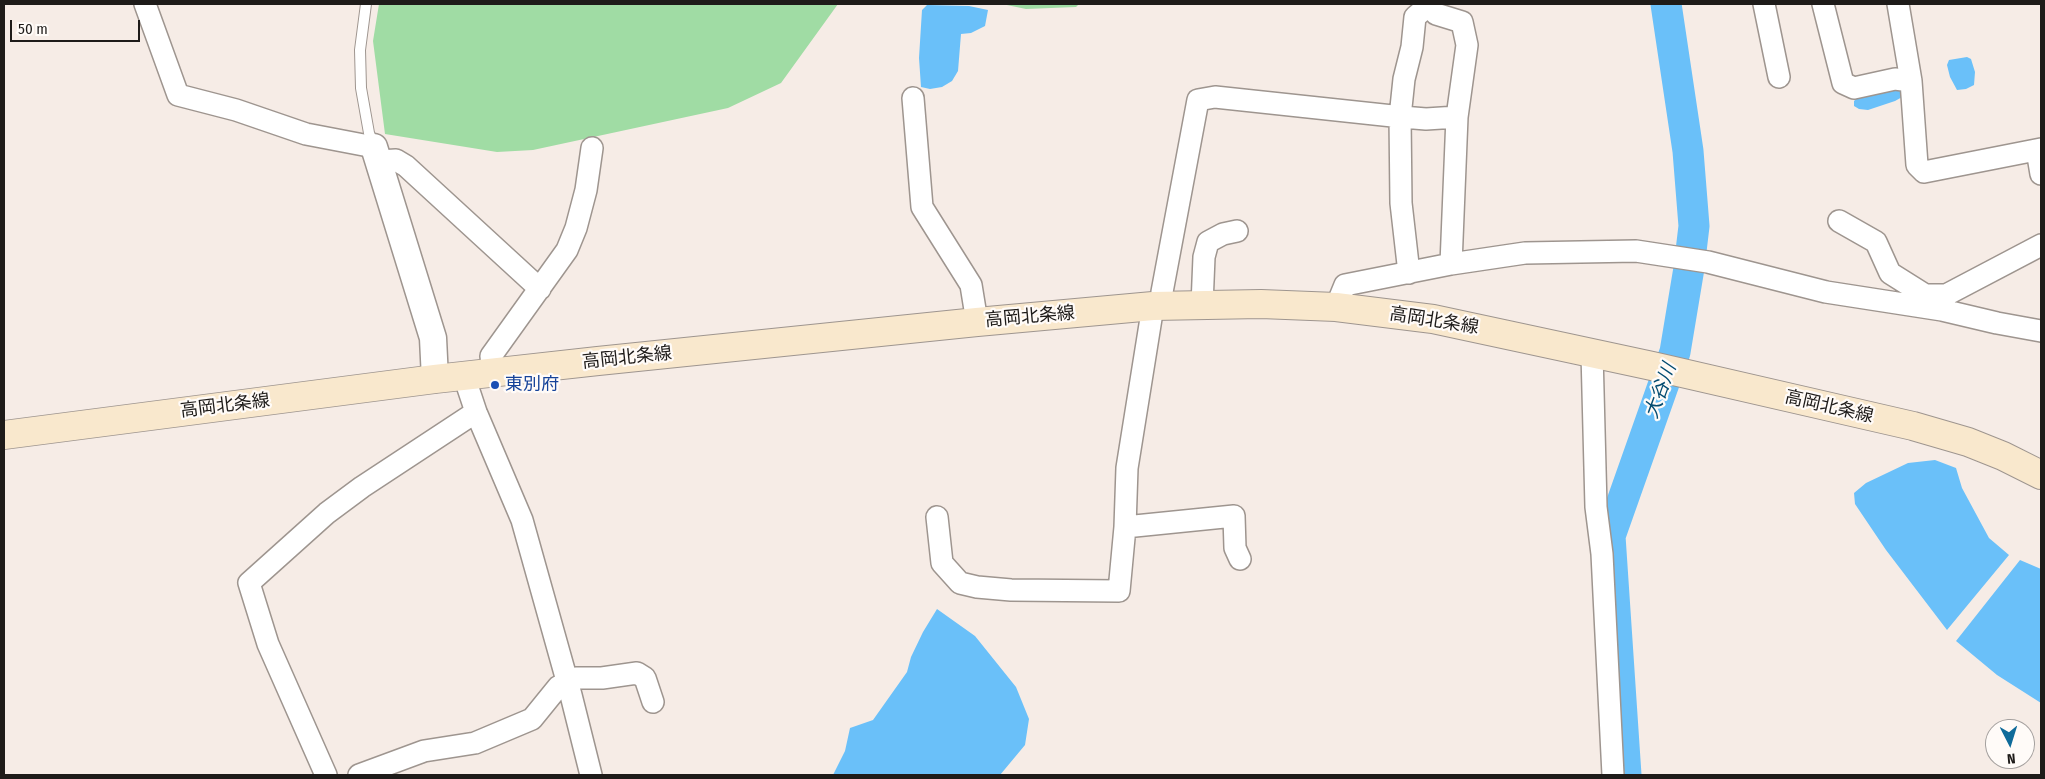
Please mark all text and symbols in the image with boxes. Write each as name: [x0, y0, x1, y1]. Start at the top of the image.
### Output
scale bar: [12, 10, 142, 42]
text: 50 m: [18, 20, 48, 38]
street label: 高岡北条線: [984, 302, 1076, 332]
street label: 高岡北条線: [1388, 303, 1480, 339]
street label: 高岡北条線: [581, 343, 673, 373]
water label: 大谷川: [1641, 360, 1681, 422]
place label: 東別府: [505, 374, 559, 396]
marker: 東別府: [489, 379, 501, 391]
street label: 高岡北条線: [1783, 386, 1875, 428]
street label: 高岡北条線: [179, 390, 271, 422]
north arrow: [1985, 719, 2035, 769]
text: N: [2006, 750, 2016, 767]

